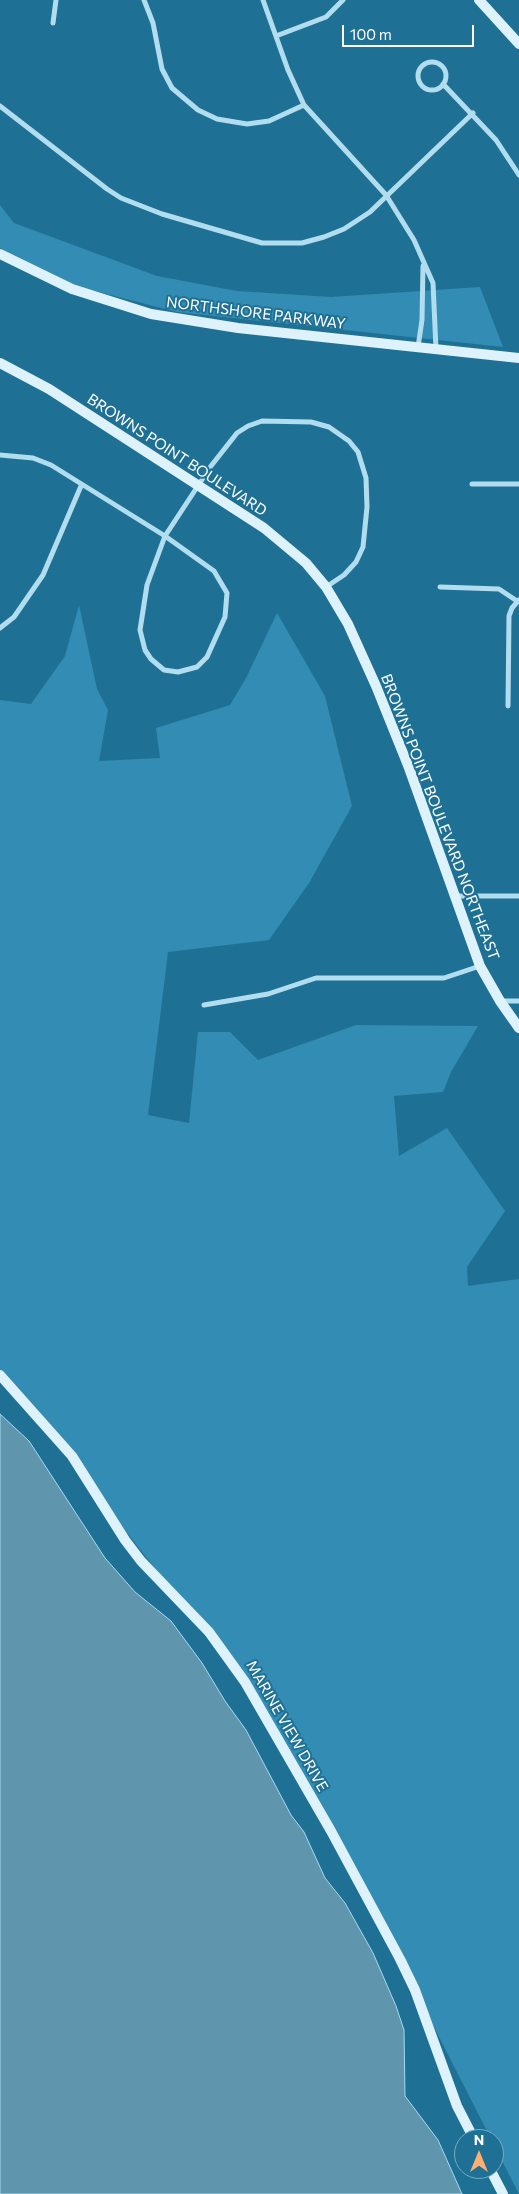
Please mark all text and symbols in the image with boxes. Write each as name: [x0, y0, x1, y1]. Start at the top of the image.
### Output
scale bar: [344, 15, 476, 47]
text: 100 m: [350, 25, 392, 43]
street label: NORTHSHORE PARKWAY: [165, 293, 347, 333]
street label: BROWNS POINT BOULEVARD: [84, 390, 270, 520]
street label: BROWNS POINT BOULEVARD NORTHEAST: [377, 671, 503, 963]
street label: MARINE VIEW DRIVE: [242, 1657, 332, 1795]
north arrow: [454, 2129, 504, 2179]
text: N: [474, 2131, 484, 2148]

